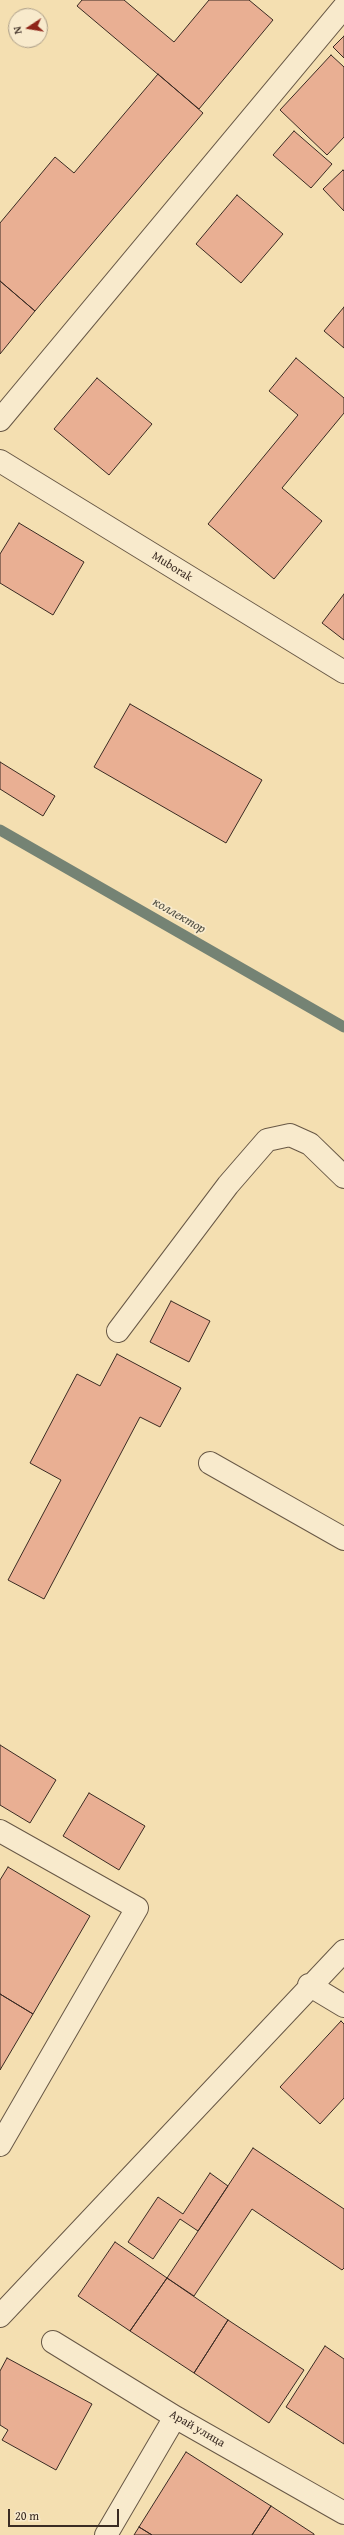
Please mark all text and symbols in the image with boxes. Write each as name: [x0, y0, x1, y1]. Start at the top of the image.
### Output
north arrow: [8, 8, 48, 48]
text: N: [9, 25, 26, 36]
street label: Muborak: [149, 549, 195, 585]
water label: коллектор: [150, 895, 208, 937]
street label: Арай улица: [167, 2407, 227, 2451]
scale bar: [10, 2501, 121, 2527]
text: 20 m: [15, 2507, 39, 2524]

